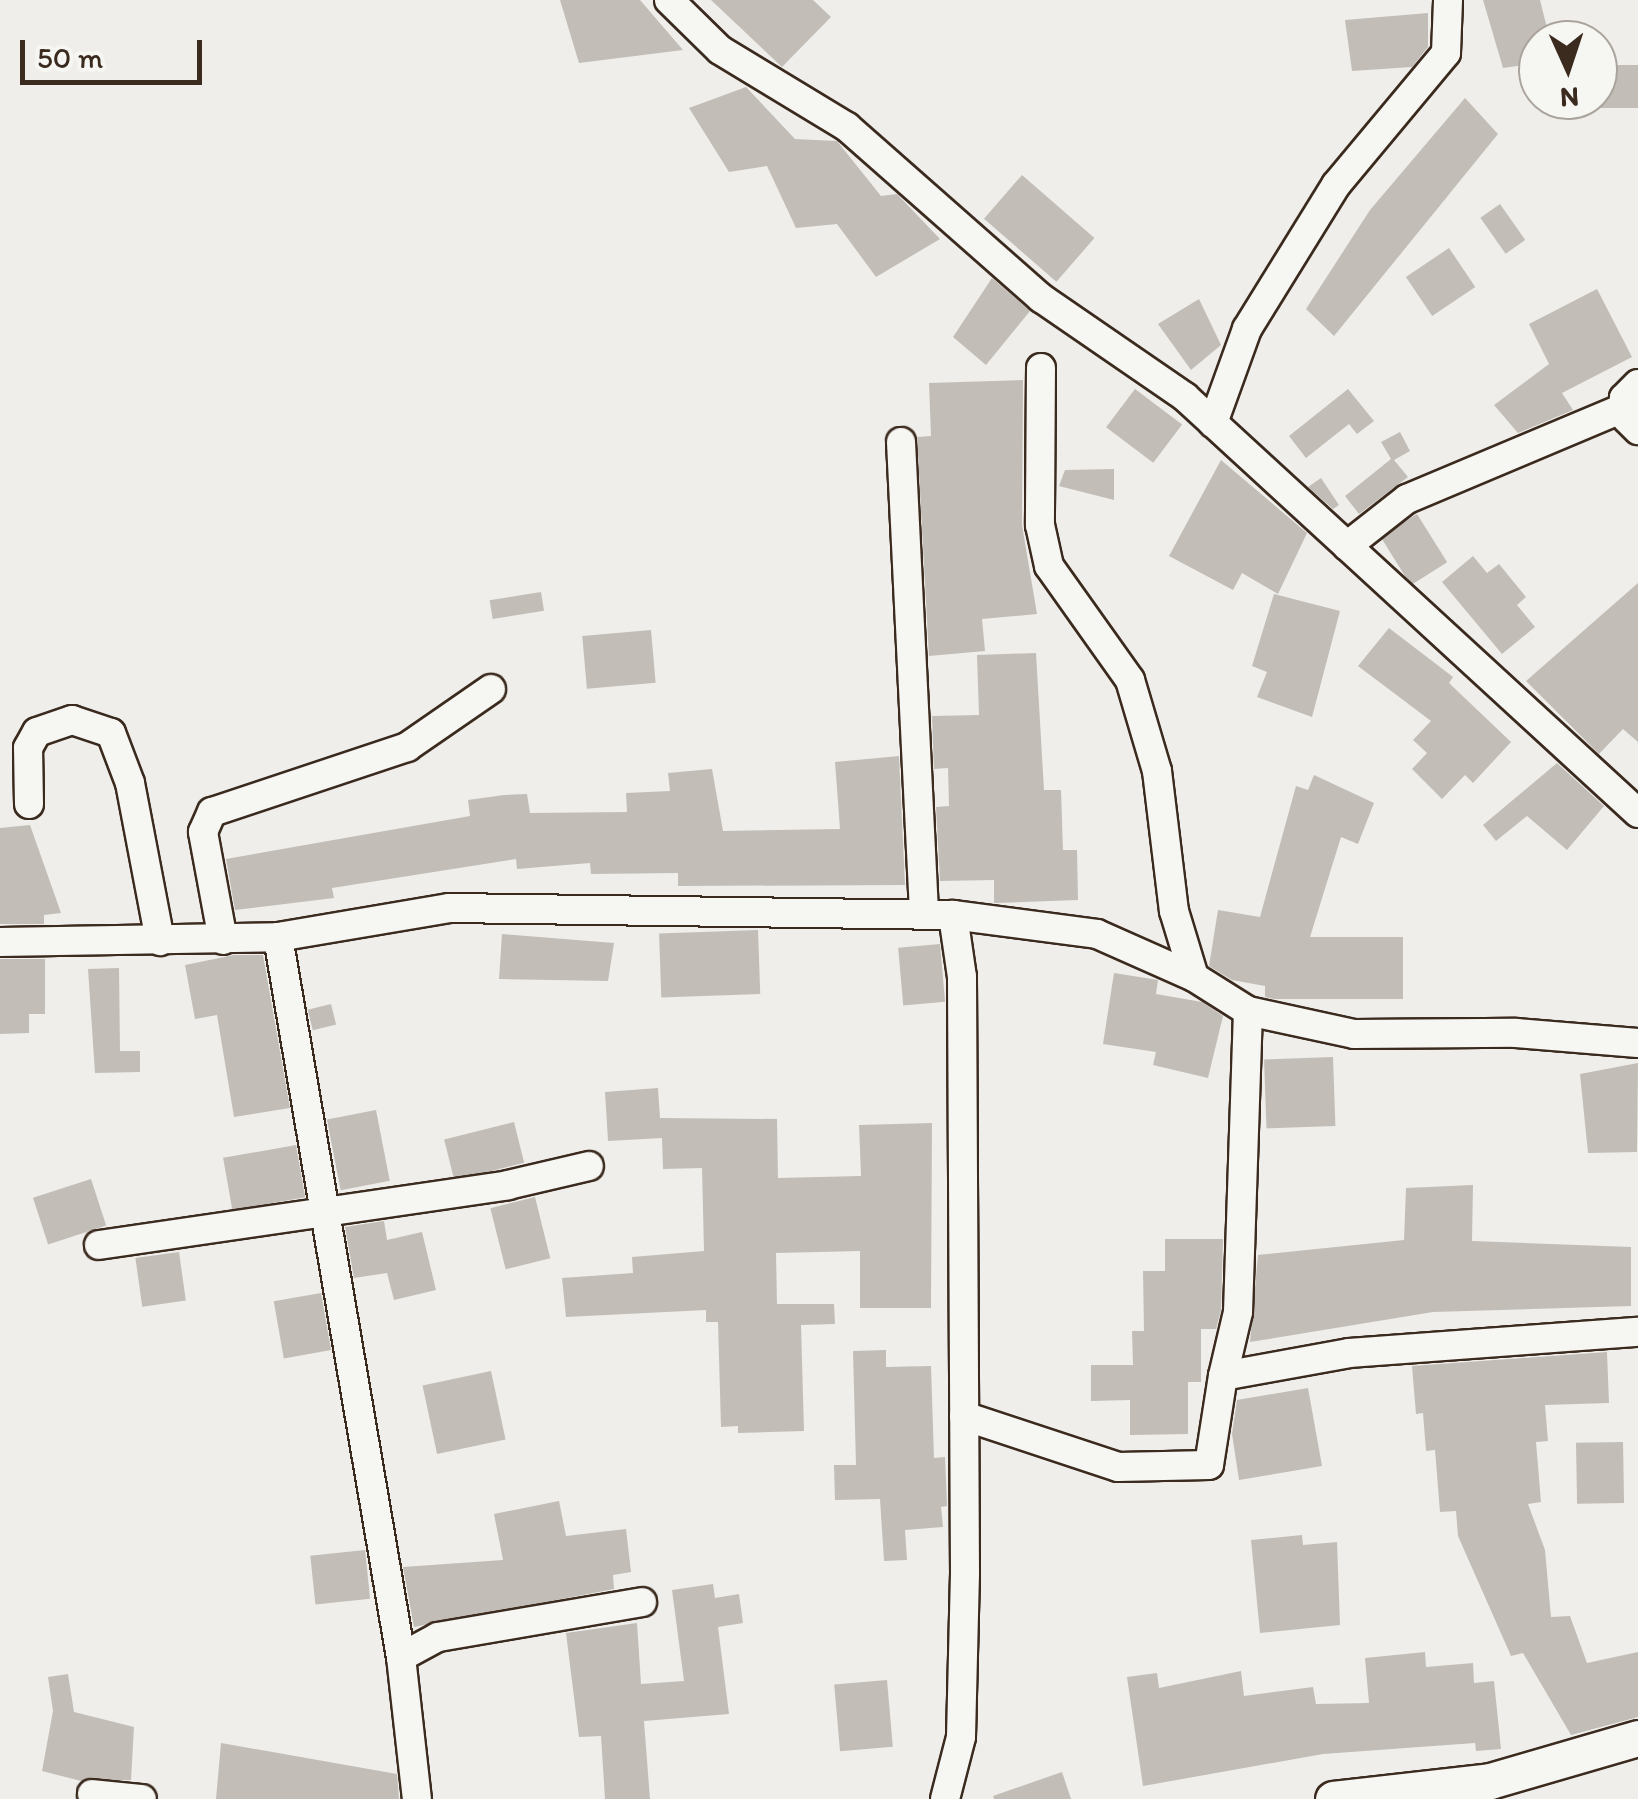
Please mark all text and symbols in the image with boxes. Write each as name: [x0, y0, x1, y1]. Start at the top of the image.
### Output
scale bar: [25, 20, 208, 82]
north arrow: [1518, 20, 1618, 120]
text: 50 m: [37, 39, 103, 76]
text: N: [1559, 80, 1580, 115]

